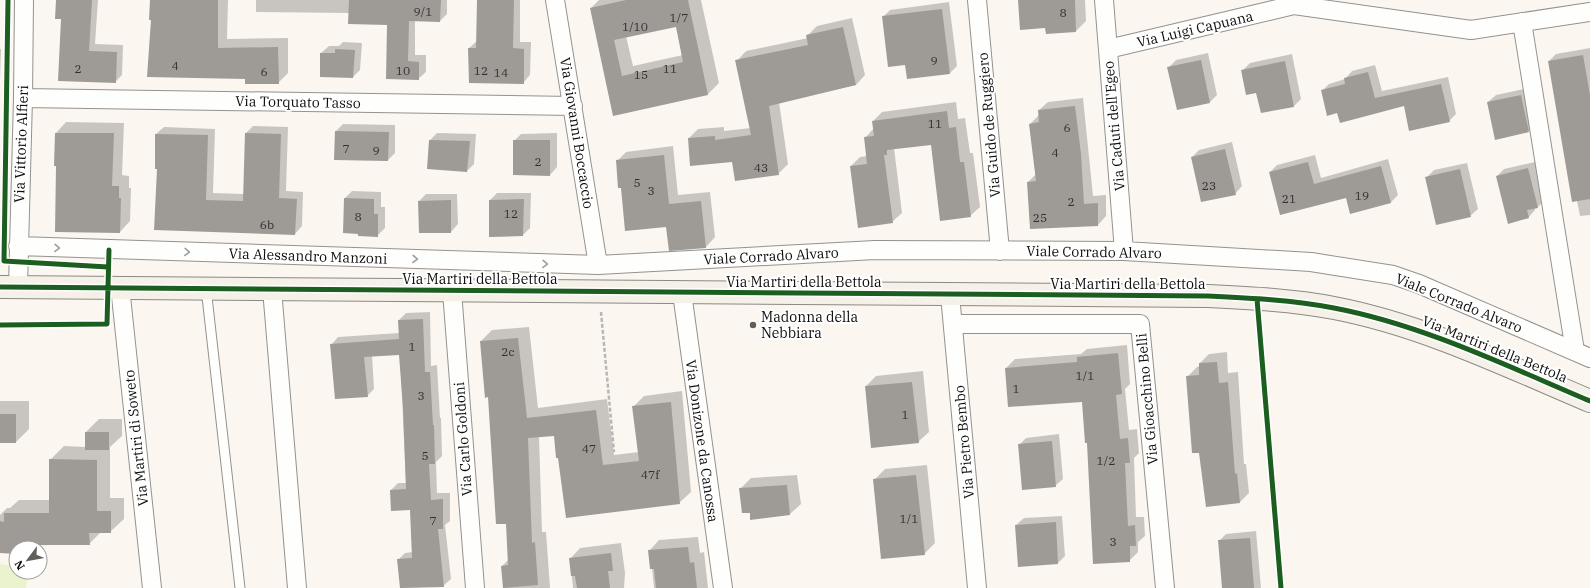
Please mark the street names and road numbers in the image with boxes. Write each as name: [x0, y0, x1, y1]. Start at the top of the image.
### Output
street label: Via Luigi Capuana: [1135, 7, 1255, 51]
street label: Via Guido de Ruggiero: [974, 52, 1004, 198]
street label: Via Giovanni Boccaccio: [556, 56, 598, 210]
street label: Via Caduti dell'Egeo: [1099, 60, 1129, 192]
street label: Via Vittorio Alfieri: [10, 85, 32, 203]
street label: Via Torquato Tasso: [235, 92, 361, 112]
street label: Viale Corrado Alvaro: [1026, 242, 1162, 262]
street label: Viale Corrado Alvaro: [703, 243, 839, 269]
street label: Via Alessandro Manzoni: [228, 244, 388, 268]
street label: Viale Corrado Alvaro: [1393, 269, 1525, 337]
street label: Via Martiri della Bettola: [402, 270, 558, 288]
street label: Via Martiri della Bettola: [726, 273, 882, 291]
street label: Via Martiri della Bettola: [1050, 275, 1206, 293]
street label: Via Martiri della Bettola: [1420, 312, 1571, 387]
street label: Via Gioacchino Belli: [1132, 333, 1162, 465]
street label: Via Donizone da Canossa: [682, 358, 722, 524]
street label: Via Martiri di Soweto: [120, 369, 152, 507]
street label: Via Carlo Goldoni: [450, 381, 476, 497]
street label: Via Pietro Bembo: [950, 384, 978, 500]

